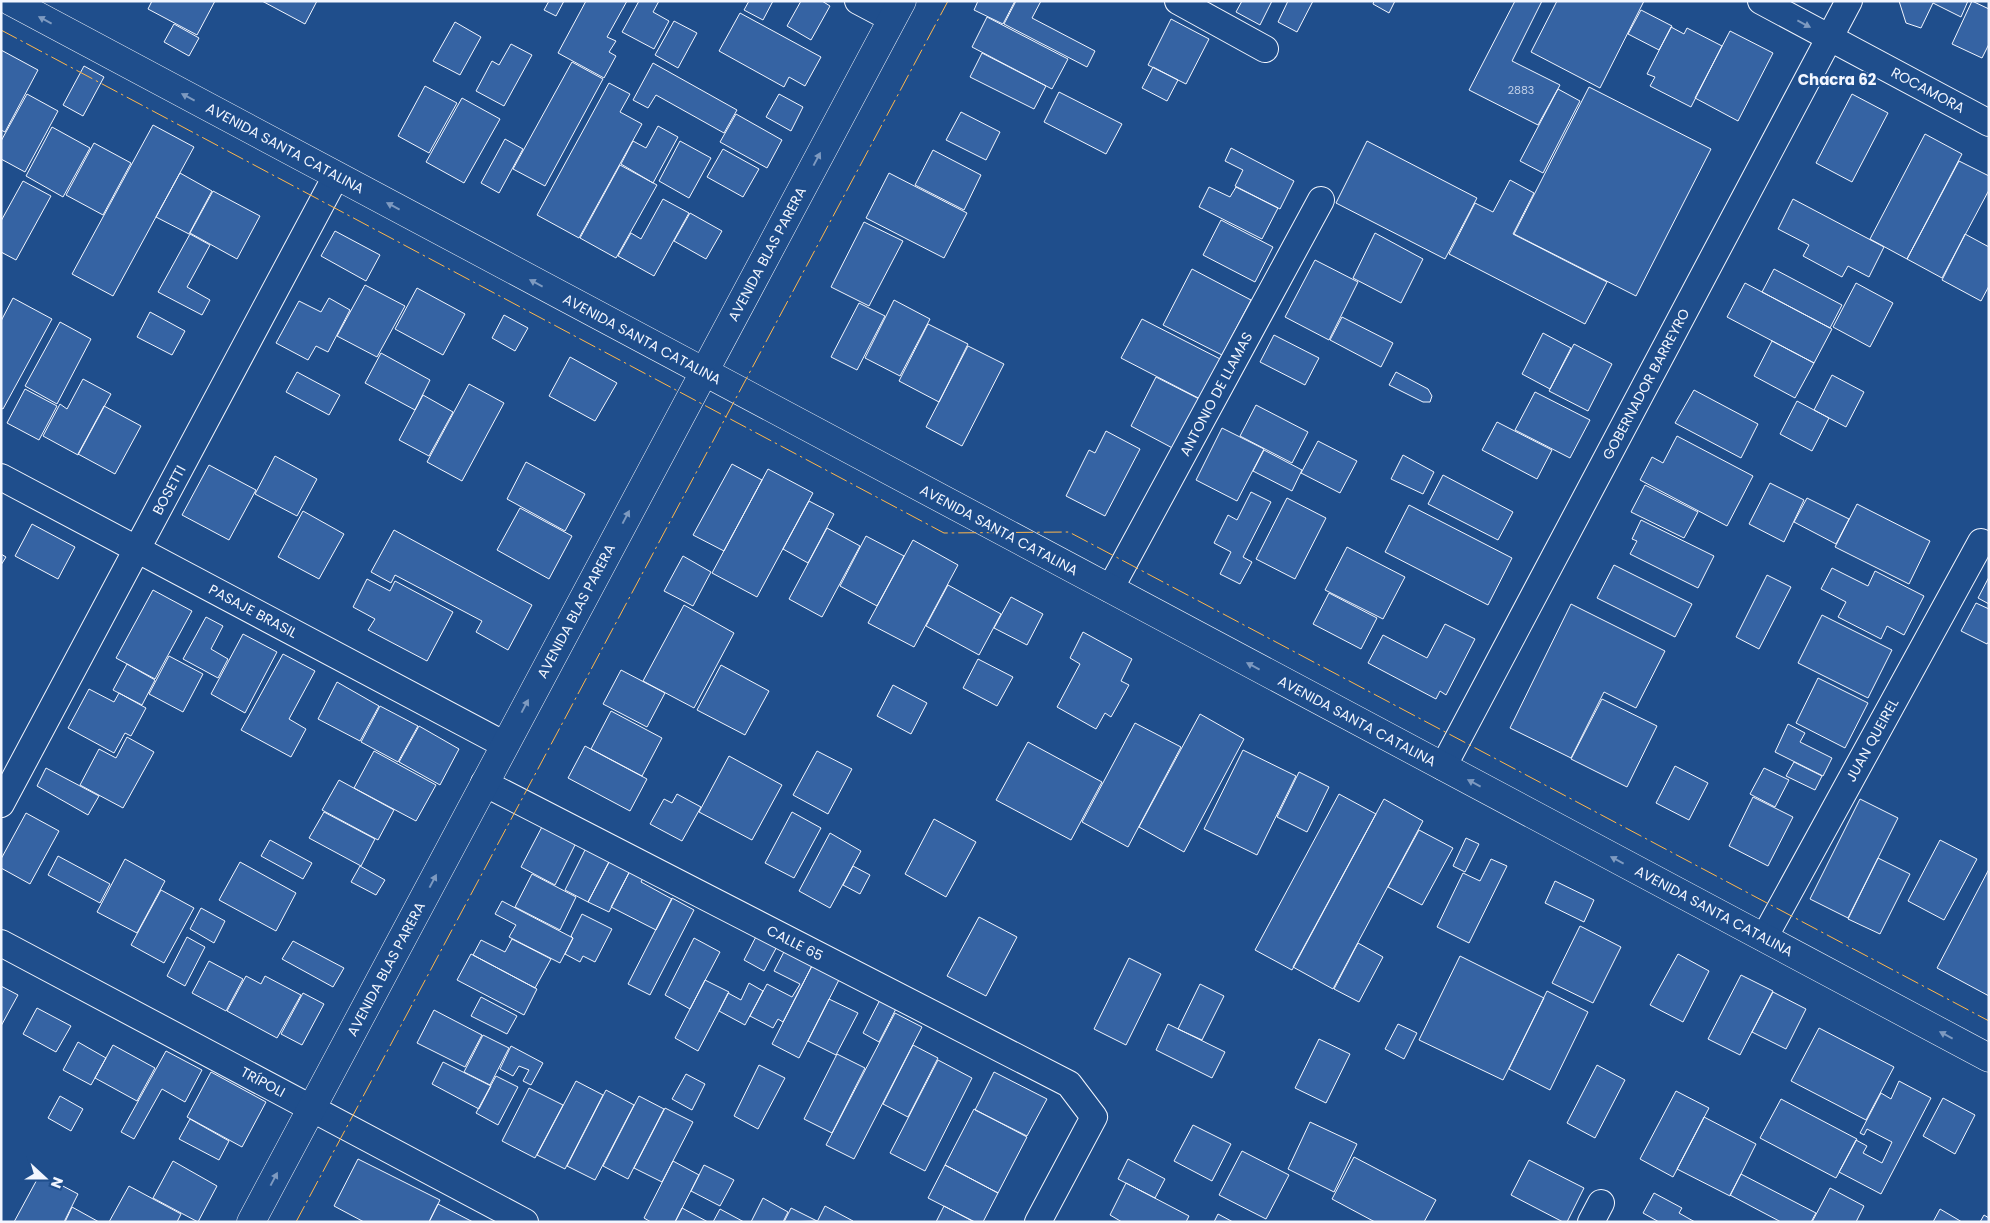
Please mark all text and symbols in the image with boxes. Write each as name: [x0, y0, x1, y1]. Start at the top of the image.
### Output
one-way arrow: [38, 16, 52, 24]
one-way arrow: [1797, 20, 1811, 28]
street label: ROCAMORA: [1888, 62, 1968, 118]
district label: Chacra 62: [1798, 69, 1877, 90]
house number: 2883: [1508, 82, 1534, 98]
one-way arrow: [181, 93, 195, 101]
street label: AVENIDA SANTA CATALINA: [202, 98, 368, 198]
one-way arrow: [813, 152, 821, 167]
street label: AVENIDA BLAS PARERA: [723, 183, 811, 325]
one-way arrow: [386, 202, 400, 211]
one-way arrow: [529, 279, 544, 287]
street label: AVENIDA SANTA CATALINA: [559, 289, 725, 389]
street label: GOBERNADOR BARREYRO: [1598, 305, 1694, 463]
street label: ANTONIO DE LLAMAS: [1175, 328, 1257, 460]
street label: BOSETTI: [148, 462, 190, 518]
street label: AVENIDA SANTA CATALINA: [916, 480, 1082, 580]
one-way arrow: [622, 510, 631, 523]
street label: AVENIDA BLAS PARERA: [532, 540, 620, 682]
street label: PASAJE BRASIL: [205, 579, 301, 643]
one-way arrow: [1246, 662, 1260, 670]
street label: AVENIDA SANTA CATALINA: [1274, 671, 1440, 771]
street label: JUAN QUEIREL: [1841, 695, 1903, 785]
one-way arrow: [521, 700, 530, 713]
one-way arrow: [1467, 779, 1481, 787]
one-way arrow: [1610, 856, 1625, 864]
street label: AVENIDA SANTA CATALINA: [1631, 861, 1797, 961]
one-way arrow: [428, 874, 437, 887]
street label: AVENIDA BLAS PARERA: [342, 898, 430, 1040]
street label: CALLE 65: [763, 920, 827, 966]
one-way arrow: [1938, 1031, 1953, 1039]
street label: TRÍPOLI: [237, 1062, 289, 1102]
north arrow: [20, 1153, 70, 1203]
one-way arrow: [270, 1171, 278, 1186]
text: N: [46, 1174, 68, 1191]

